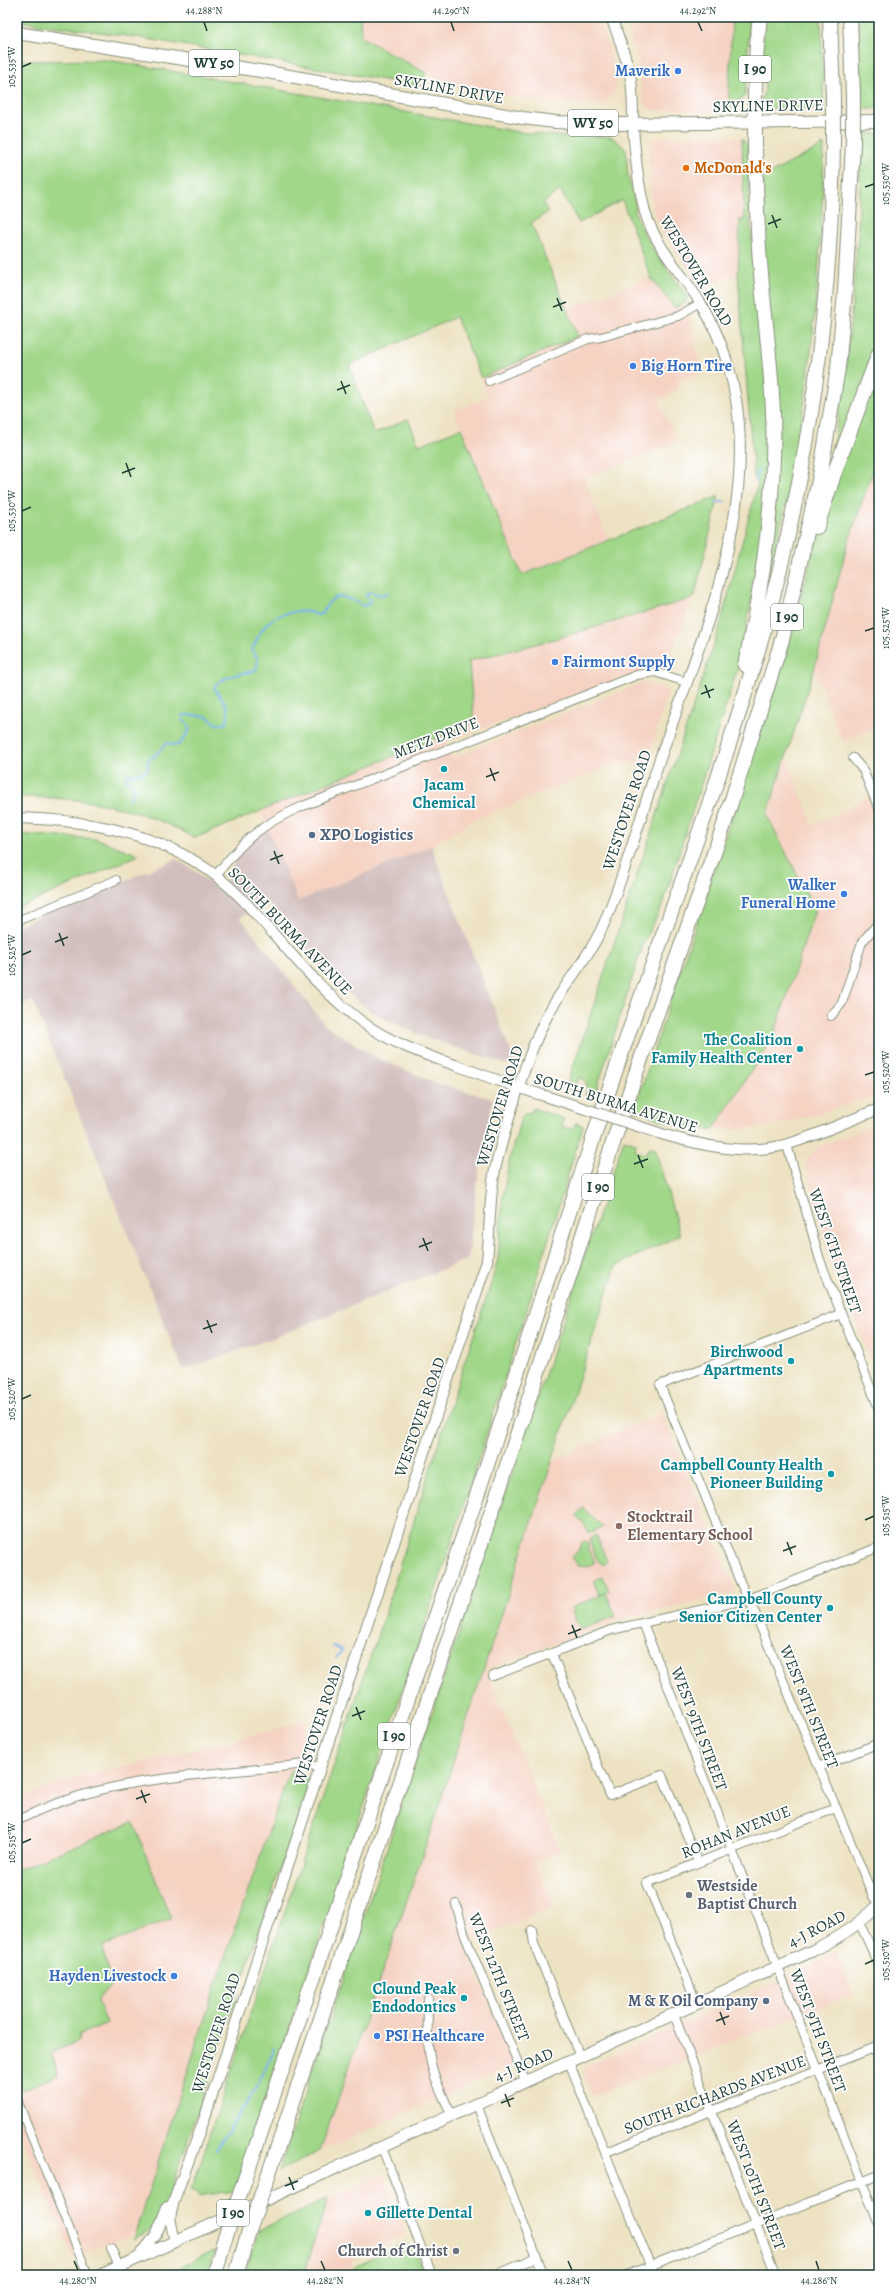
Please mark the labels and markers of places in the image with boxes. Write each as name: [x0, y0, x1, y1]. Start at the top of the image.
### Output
place label: Maverik: [615, 60, 671, 82]
marker: Maverik: [673, 66, 683, 76]
place label: McDonald's: [694, 157, 772, 179]
marker: McDonald's: [681, 163, 691, 173]
place label: Big Horn Tire: [641, 355, 732, 377]
marker: Big Horn Tire: [628, 361, 638, 371]
place label: Fairmont Supply: [563, 651, 675, 673]
marker: Fairmont Supply: [550, 657, 560, 667]
marker: Jacam Chemical: [439, 764, 449, 774]
place label: Jacam Chemical: [413, 774, 476, 814]
place label: XPO Logistics: [320, 824, 413, 846]
marker: XPO Logistics: [307, 830, 317, 840]
place label: Walker Funeral Home: [741, 874, 836, 914]
marker: Walker Funeral Home: [839, 889, 849, 899]
place label: The Coalition Family Health Center: [651, 1029, 792, 1069]
marker: The Coalition Family Health Center: [795, 1044, 805, 1054]
place label: Birchwood Apartments: [702, 1341, 783, 1381]
marker: Birchwood Apartments: [786, 1356, 796, 1366]
place label: Campbell County Health Pioneer Building: [661, 1454, 824, 1494]
marker: Campbell County Health Pioneer Building: [826, 1469, 836, 1479]
place label: Stocktrail Elementary School: [627, 1506, 753, 1546]
marker: Stocktrail Elementary School: [614, 1521, 624, 1531]
place label: Campbell County Senior Citizen Center: [679, 1588, 823, 1628]
marker: Campbell County Senior Citizen Center: [825, 1603, 835, 1613]
place label: Westside Baptist Church: [696, 1875, 798, 1915]
marker: Westside Baptist Church: [684, 1890, 694, 1900]
place label: Hayden Livestock: [49, 1965, 167, 1987]
marker: Hayden Livestock: [169, 1971, 179, 1981]
place label: Clound Peak Endodontics: [372, 1978, 457, 2018]
place label: M & K Oil Company: [628, 1990, 759, 2012]
marker: Clound Peak Endodontics: [459, 1993, 469, 2003]
marker: M & K Oil Company: [761, 1996, 771, 2006]
place label: PSI Healthcare: [385, 2025, 485, 2047]
marker: PSI Healthcare: [372, 2031, 382, 2041]
place label: Gillette Dental: [376, 2202, 473, 2224]
marker: Gillette Dental: [363, 2208, 373, 2218]
place label: Church of Christ: [338, 2240, 449, 2262]
marker: Church of Christ: [451, 2246, 461, 2256]

